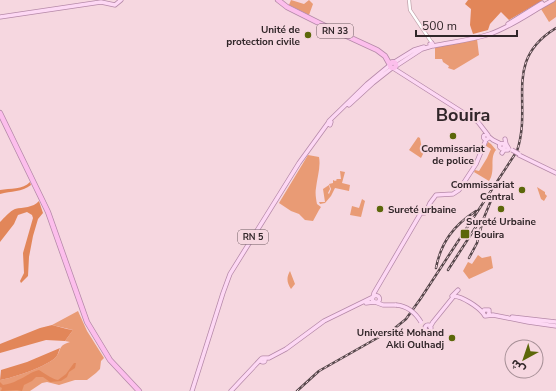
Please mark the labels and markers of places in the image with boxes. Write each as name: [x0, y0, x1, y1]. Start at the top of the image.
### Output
place label: Unité de protection civile: [226, 23, 301, 49]
marker: Unité de protection civile: [303, 30, 313, 40]
marker: Commissariat de police: [448, 131, 458, 141]
place label: Commissariat de police: [421, 142, 485, 168]
place label: Commissariat Central: [451, 178, 515, 204]
marker: Commissariat Central: [517, 185, 527, 195]
place label: Sureté urbaine: [388, 203, 457, 217]
marker: Sureté urbaine: [375, 204, 385, 214]
marker: Sureté Urbaine: [496, 204, 506, 214]
place label: Sureté Urbaine: [466, 215, 536, 229]
marker: Bouira: [459, 228, 471, 240]
place label: Bouira: [474, 228, 504, 242]
place label: Université Mohand Akli Oulhadj: [357, 326, 444, 352]
marker: Université Mohand Akli Oulhadj: [447, 333, 457, 343]

